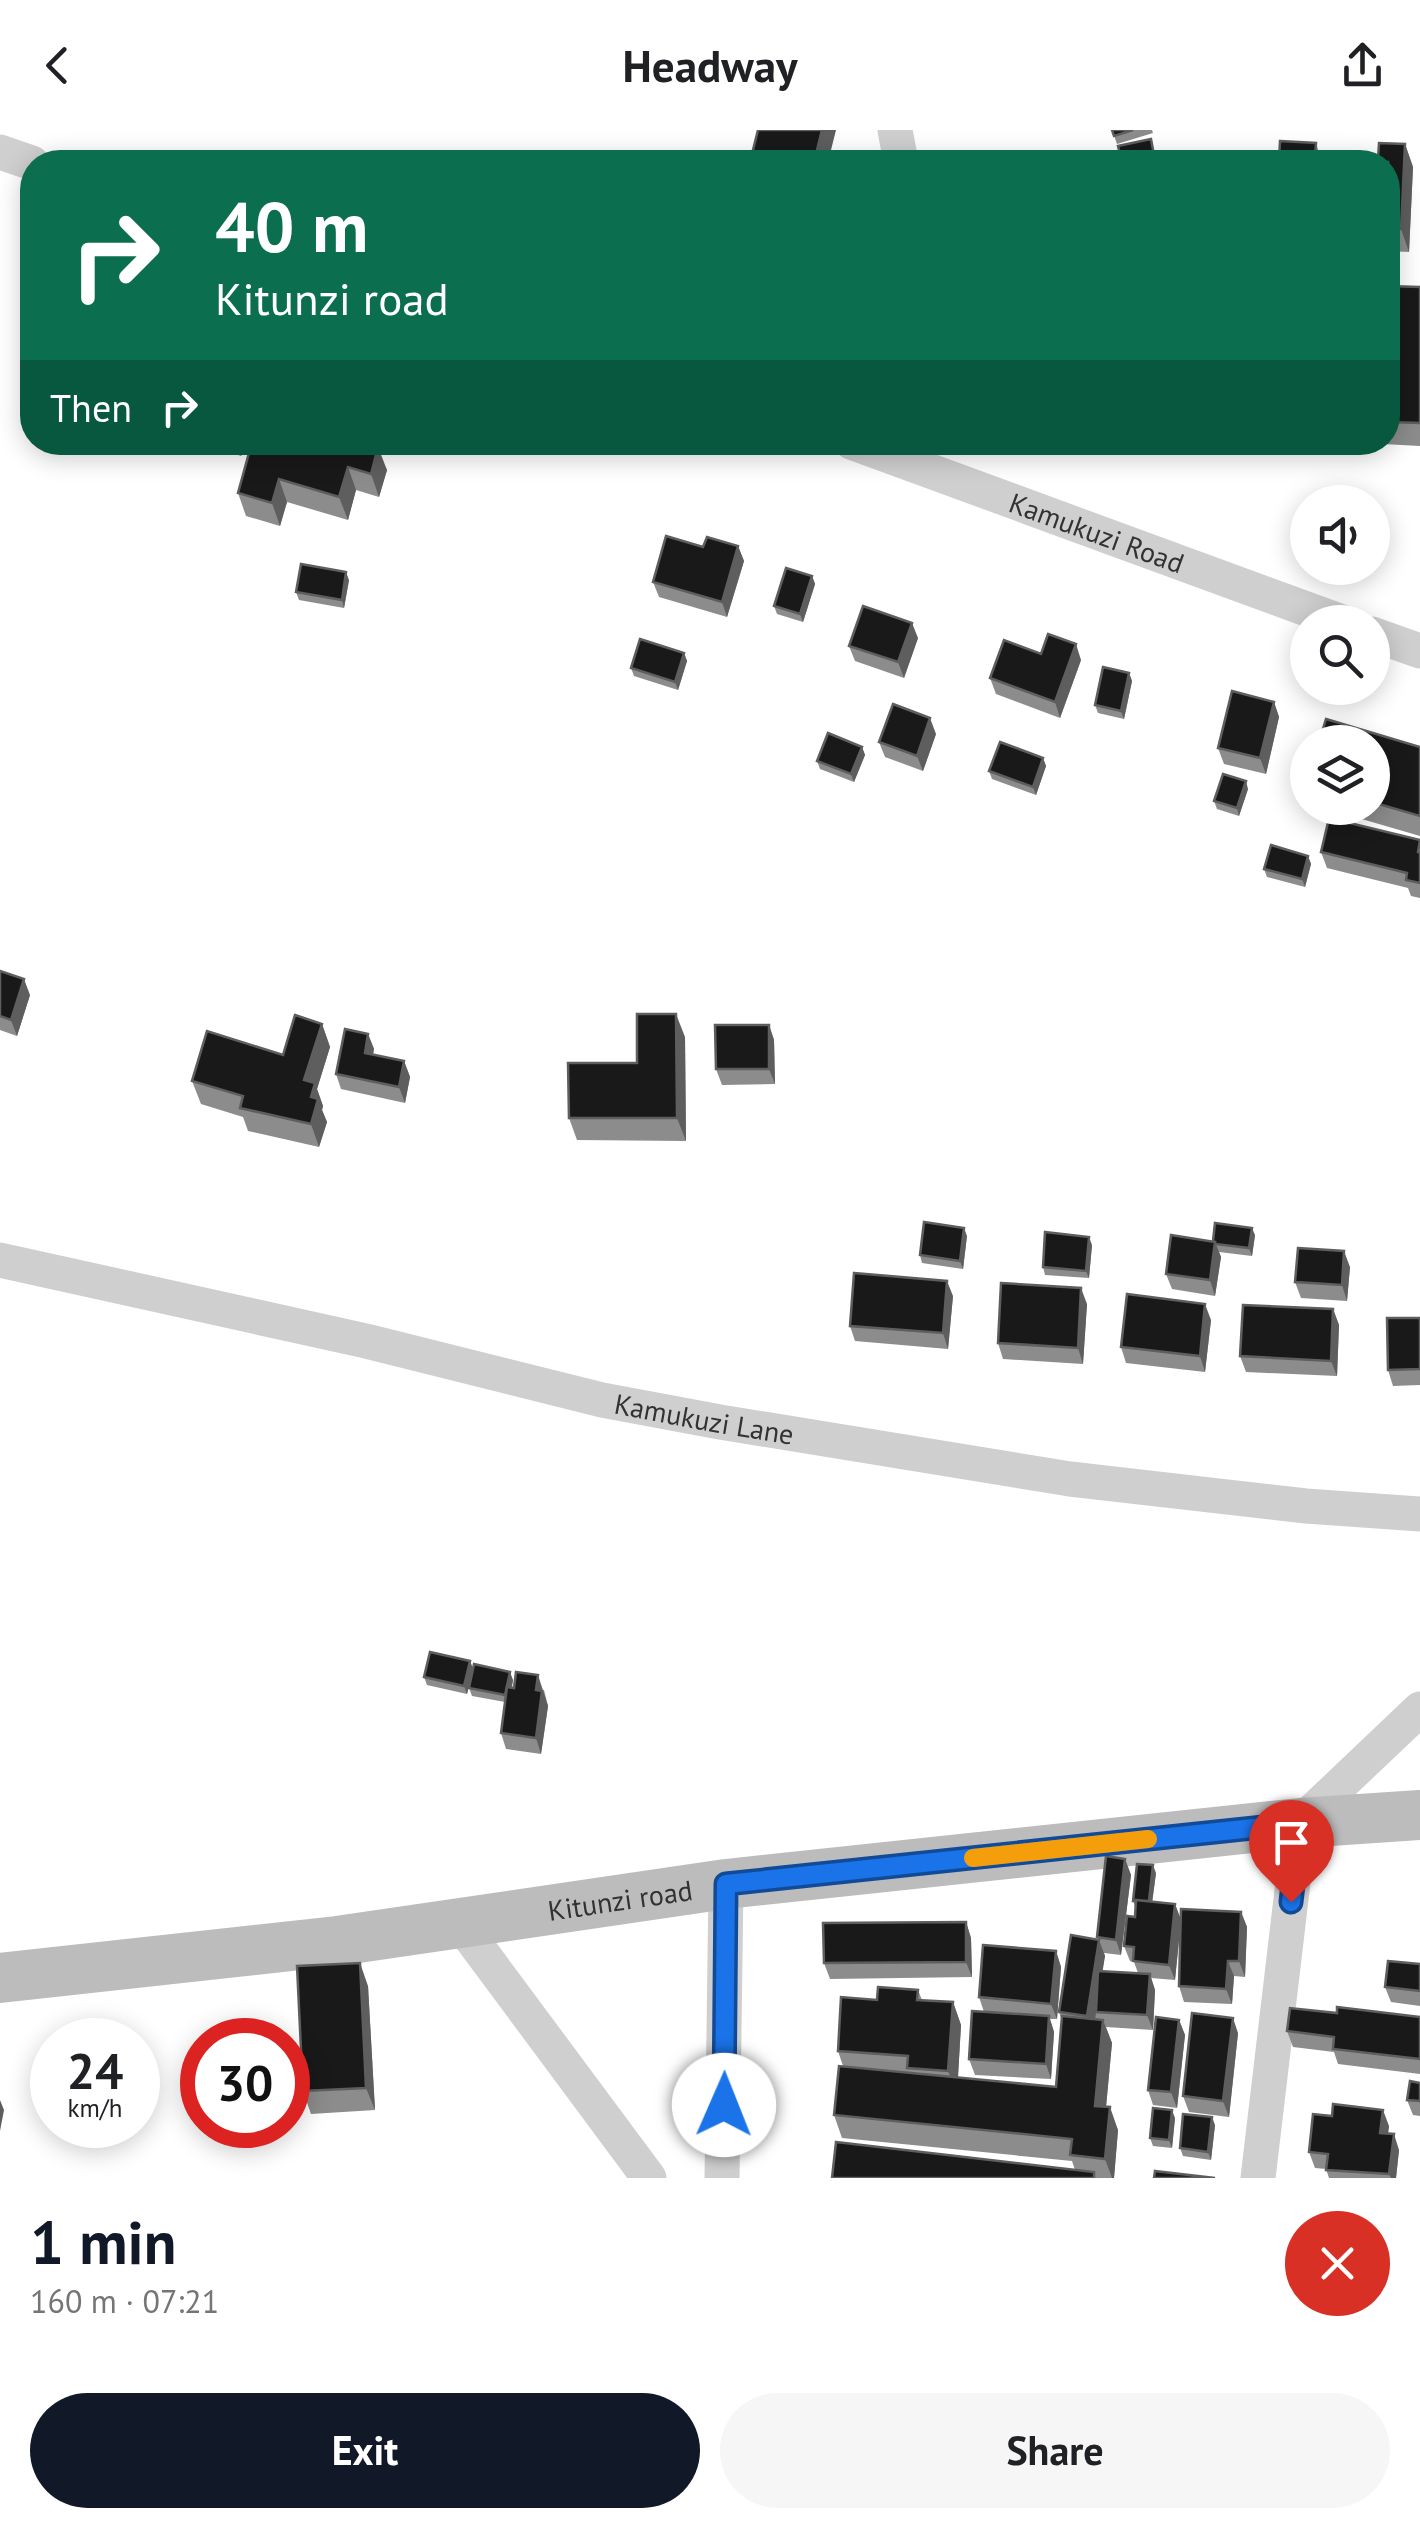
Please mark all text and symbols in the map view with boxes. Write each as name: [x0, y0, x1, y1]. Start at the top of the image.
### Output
text: Headway: [622, 36, 798, 94]
icon: back: [30, 38, 85, 93]
icon: share: [1335, 38, 1390, 93]
text: 40 m: [215, 181, 368, 271]
icon: right: [50, 190, 180, 320]
text: Kitunzi road: [215, 269, 449, 327]
icon: right: [152, 380, 207, 435]
text: Then: [50, 383, 132, 432]
street label: Kamukuzi Road: [1005, 483, 1189, 581]
map controls: [1290, 485, 1390, 825]
button: sound: [1290, 485, 1390, 585]
button: search: [1290, 605, 1390, 705]
button: layers: [1290, 725, 1390, 825]
street label: Kamukuzi Lane: [612, 1384, 797, 1452]
pin: [1249, 1800, 1334, 1903]
icon: arrive: [1264, 1815, 1319, 1870]
street label: Kitunzi road: [545, 1871, 695, 1928]
speed limit sign: 30: [180, 2018, 310, 2148]
text: 24: [67, 2038, 123, 2103]
position arrow: [672, 2053, 776, 2157]
text: km/h: [68, 2092, 122, 2124]
text: 1 min: [30, 2203, 176, 2281]
button: close: [1285, 2211, 1390, 2316]
text: 160 m · 07:21: [30, 2280, 219, 2322]
button: Exit: [30, 2393, 700, 2508]
button: Share: [720, 2393, 1390, 2508]

